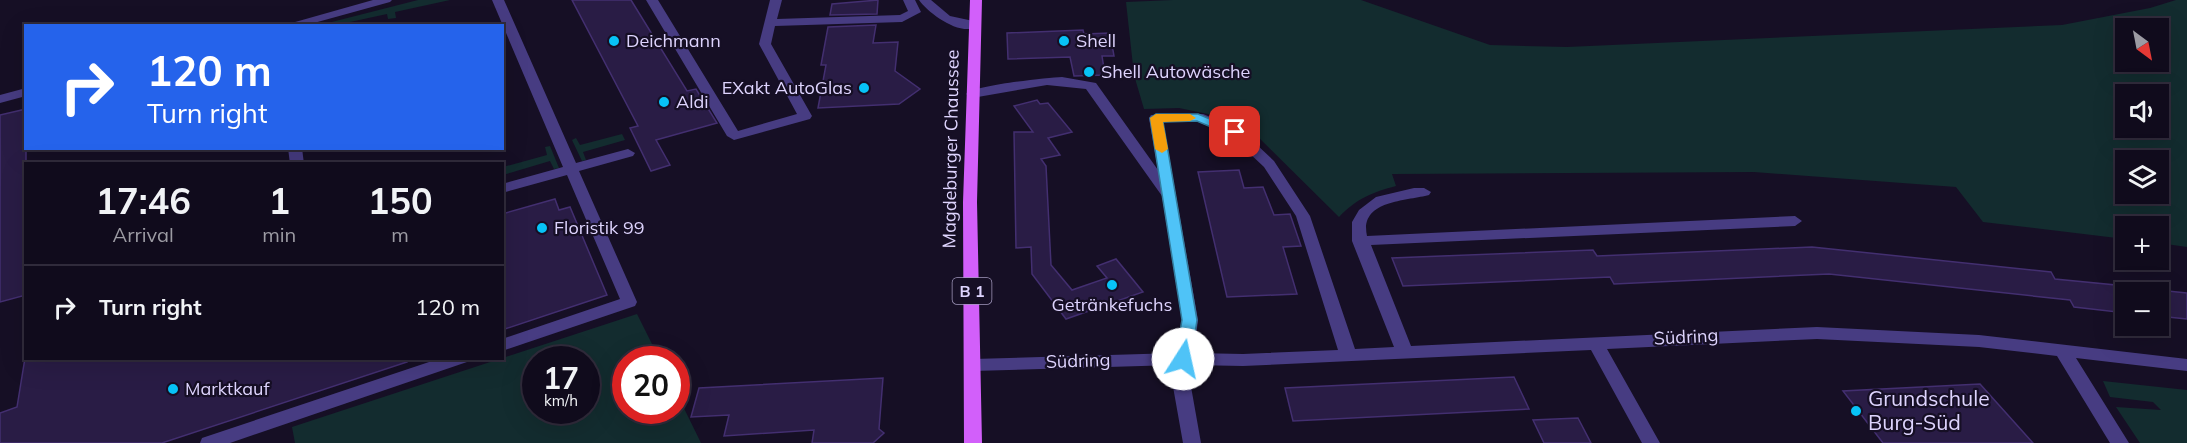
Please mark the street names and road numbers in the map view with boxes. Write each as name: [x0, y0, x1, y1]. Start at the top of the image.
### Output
street label: Magdeburger Chaussee: [937, 49, 964, 249]
road number: B 1: [952, 278, 992, 304]
street label: Südring: [1653, 323, 1719, 350]
street label: Südring: [1045, 348, 1111, 373]

